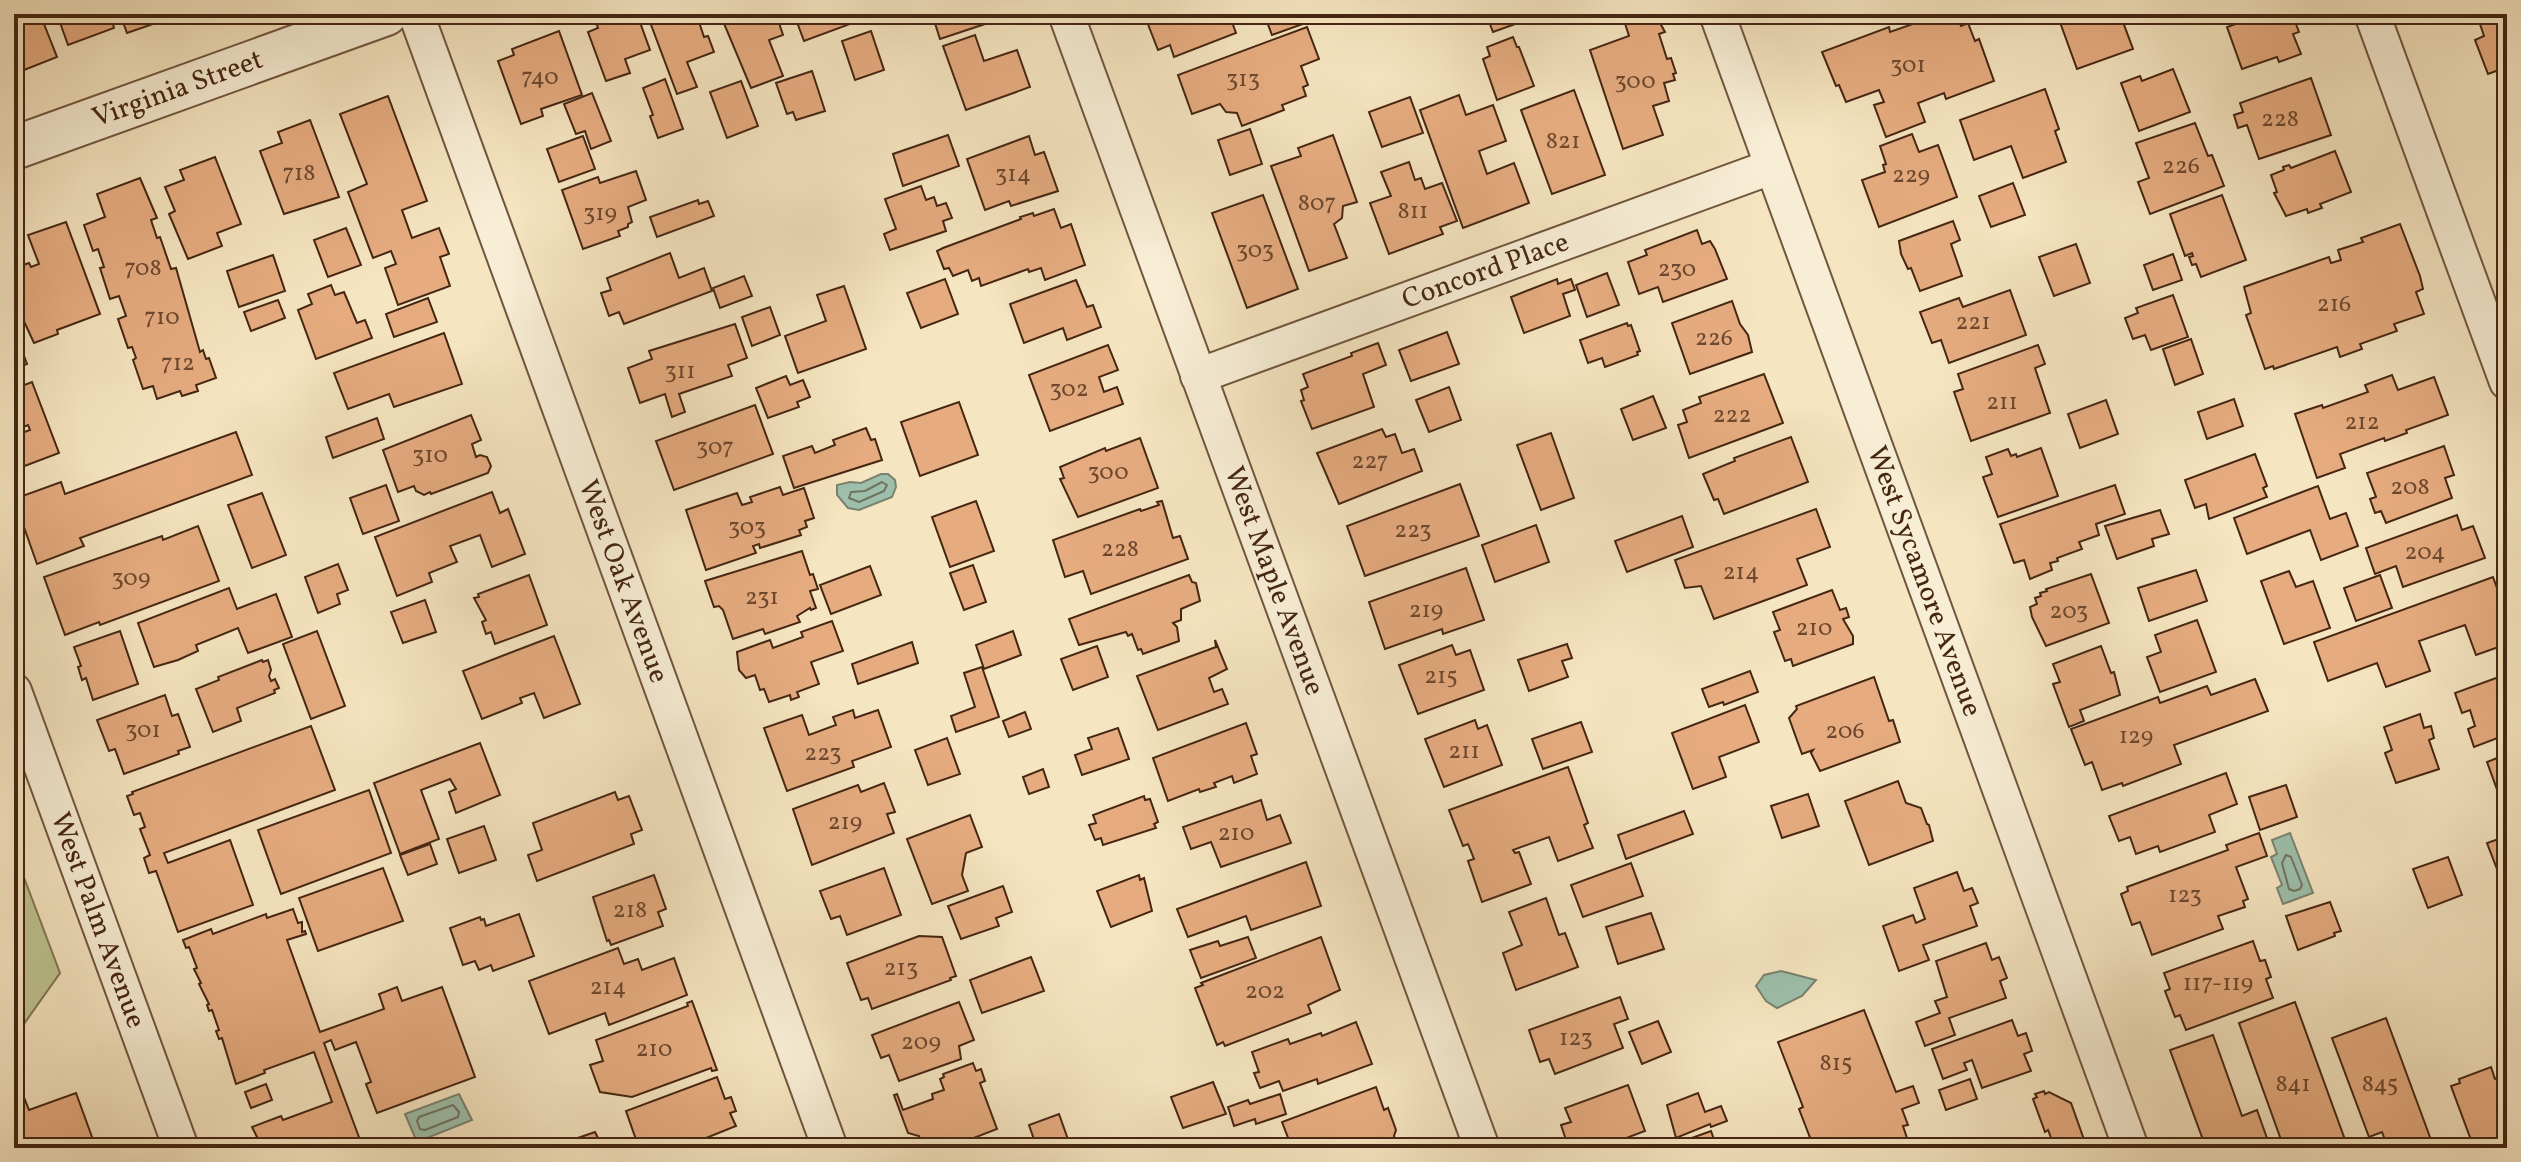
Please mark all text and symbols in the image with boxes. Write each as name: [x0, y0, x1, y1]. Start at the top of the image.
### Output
street label: Virginia Street: [87, 40, 268, 138]
house number: 301: [1890, 49, 1926, 83]
house number: 740: [521, 61, 559, 95]
house number: 313: [1226, 63, 1260, 97]
house number: 300: [1614, 65, 1656, 99]
house number: 228: [2261, 103, 2299, 137]
house number: 821: [1546, 125, 1580, 159]
house number: 226: [2162, 150, 2200, 184]
house number: 718: [282, 157, 316, 191]
house number: 314: [995, 158, 1031, 192]
house number: 229: [1892, 159, 1930, 193]
house number: 807: [1298, 187, 1336, 221]
house number: 811: [1398, 195, 1428, 229]
house number: 319: [583, 197, 617, 231]
street label: Concord Place: [1397, 223, 1574, 319]
house number: 303: [1236, 234, 1274, 268]
house number: 708: [124, 252, 162, 286]
house number: 230: [1658, 253, 1696, 287]
house number: 216: [2317, 288, 2351, 322]
house number: 710: [144, 301, 180, 335]
house number: 221: [1955, 306, 1991, 340]
house number: 226: [1695, 322, 1733, 356]
house number: 712: [161, 347, 195, 381]
house number: 311: [665, 355, 695, 389]
house number: 302: [1049, 373, 1089, 407]
house number: 211: [1986, 386, 2018, 420]
house number: 222: [1713, 399, 1751, 433]
house number: 212: [2344, 406, 2380, 440]
house number: 307: [696, 431, 734, 465]
house number: 310: [412, 439, 448, 473]
street label: West Sycamore Avenue: [1857, 441, 1991, 722]
house number: 227: [1352, 445, 1388, 479]
house number: 300: [1087, 456, 1129, 490]
street label: West Maple Avenue: [1214, 461, 1334, 701]
house number: 208: [2390, 471, 2430, 505]
street label: West Oak Avenue: [568, 474, 678, 688]
house number: 303: [728, 511, 766, 545]
house number: 223: [1394, 514, 1432, 548]
house number: 228: [1101, 533, 1139, 567]
house number: 204: [2405, 536, 2445, 570]
house number: 214: [1723, 556, 1759, 590]
house number: 309: [112, 562, 150, 596]
house number: 231: [745, 581, 779, 615]
house number: 219: [1409, 594, 1443, 628]
house number: 203: [2050, 595, 2088, 629]
house number: 210: [1796, 612, 1832, 646]
house number: 215: [1424, 660, 1458, 694]
house number: 301: [125, 714, 161, 748]
house number: 206: [1825, 715, 1865, 749]
house number: 129: [2119, 720, 2153, 754]
house number: 211: [1448, 735, 1480, 769]
house number: 223: [804, 737, 842, 771]
house number: 219: [828, 806, 862, 840]
street label: West Palm Avenue: [40, 807, 155, 1034]
house number: 210: [1218, 817, 1254, 851]
house number: 123: [2168, 879, 2202, 913]
house number: 218: [613, 894, 647, 928]
house number: 213: [884, 952, 918, 986]
house number: 117-119: [2183, 967, 2253, 1001]
house number: 214: [590, 971, 626, 1005]
house number: 202: [1245, 975, 1285, 1009]
house number: 123: [1559, 1022, 1593, 1056]
house number: 209: [901, 1026, 941, 1060]
house number: 210: [636, 1033, 672, 1067]
house number: 815: [1819, 1047, 1853, 1081]
house number: 841: [2275, 1068, 2311, 1102]
house number: 845: [2362, 1068, 2398, 1102]

